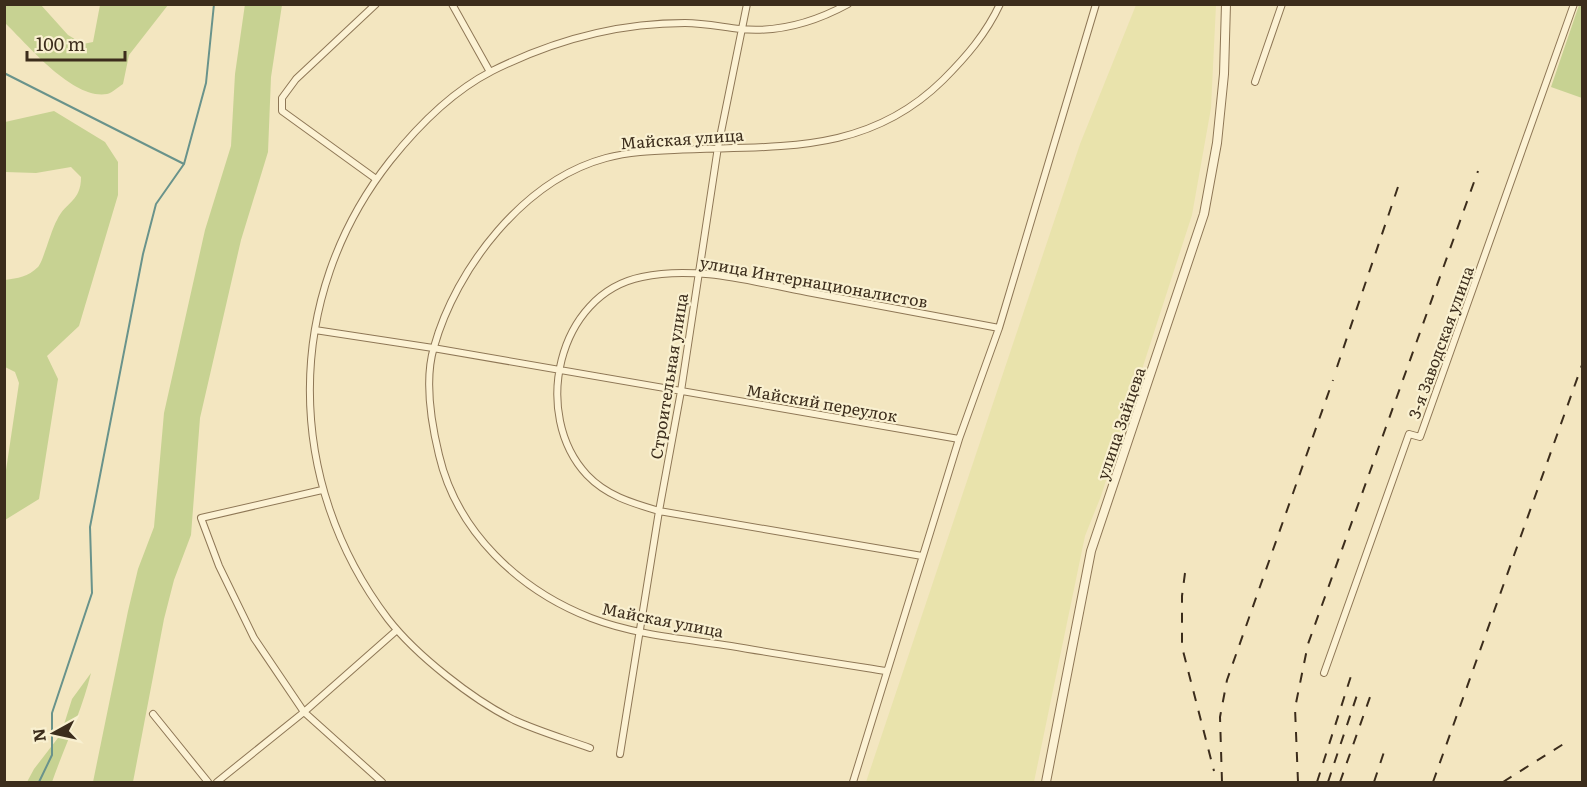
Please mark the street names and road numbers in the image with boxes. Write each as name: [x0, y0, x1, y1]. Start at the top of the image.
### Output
street label: Майская улица: [620, 122, 745, 154]
street label: улица Интернационалистов: [698, 249, 930, 313]
street label: 3-я Заводская улица: [1401, 262, 1479, 422]
street label: Строительная улица: [643, 291, 693, 461]
street label: улица Зайцева: [1089, 363, 1151, 483]
street label: Майский переулок: [745, 377, 900, 427]
street label: Майская улица: [600, 595, 726, 643]

